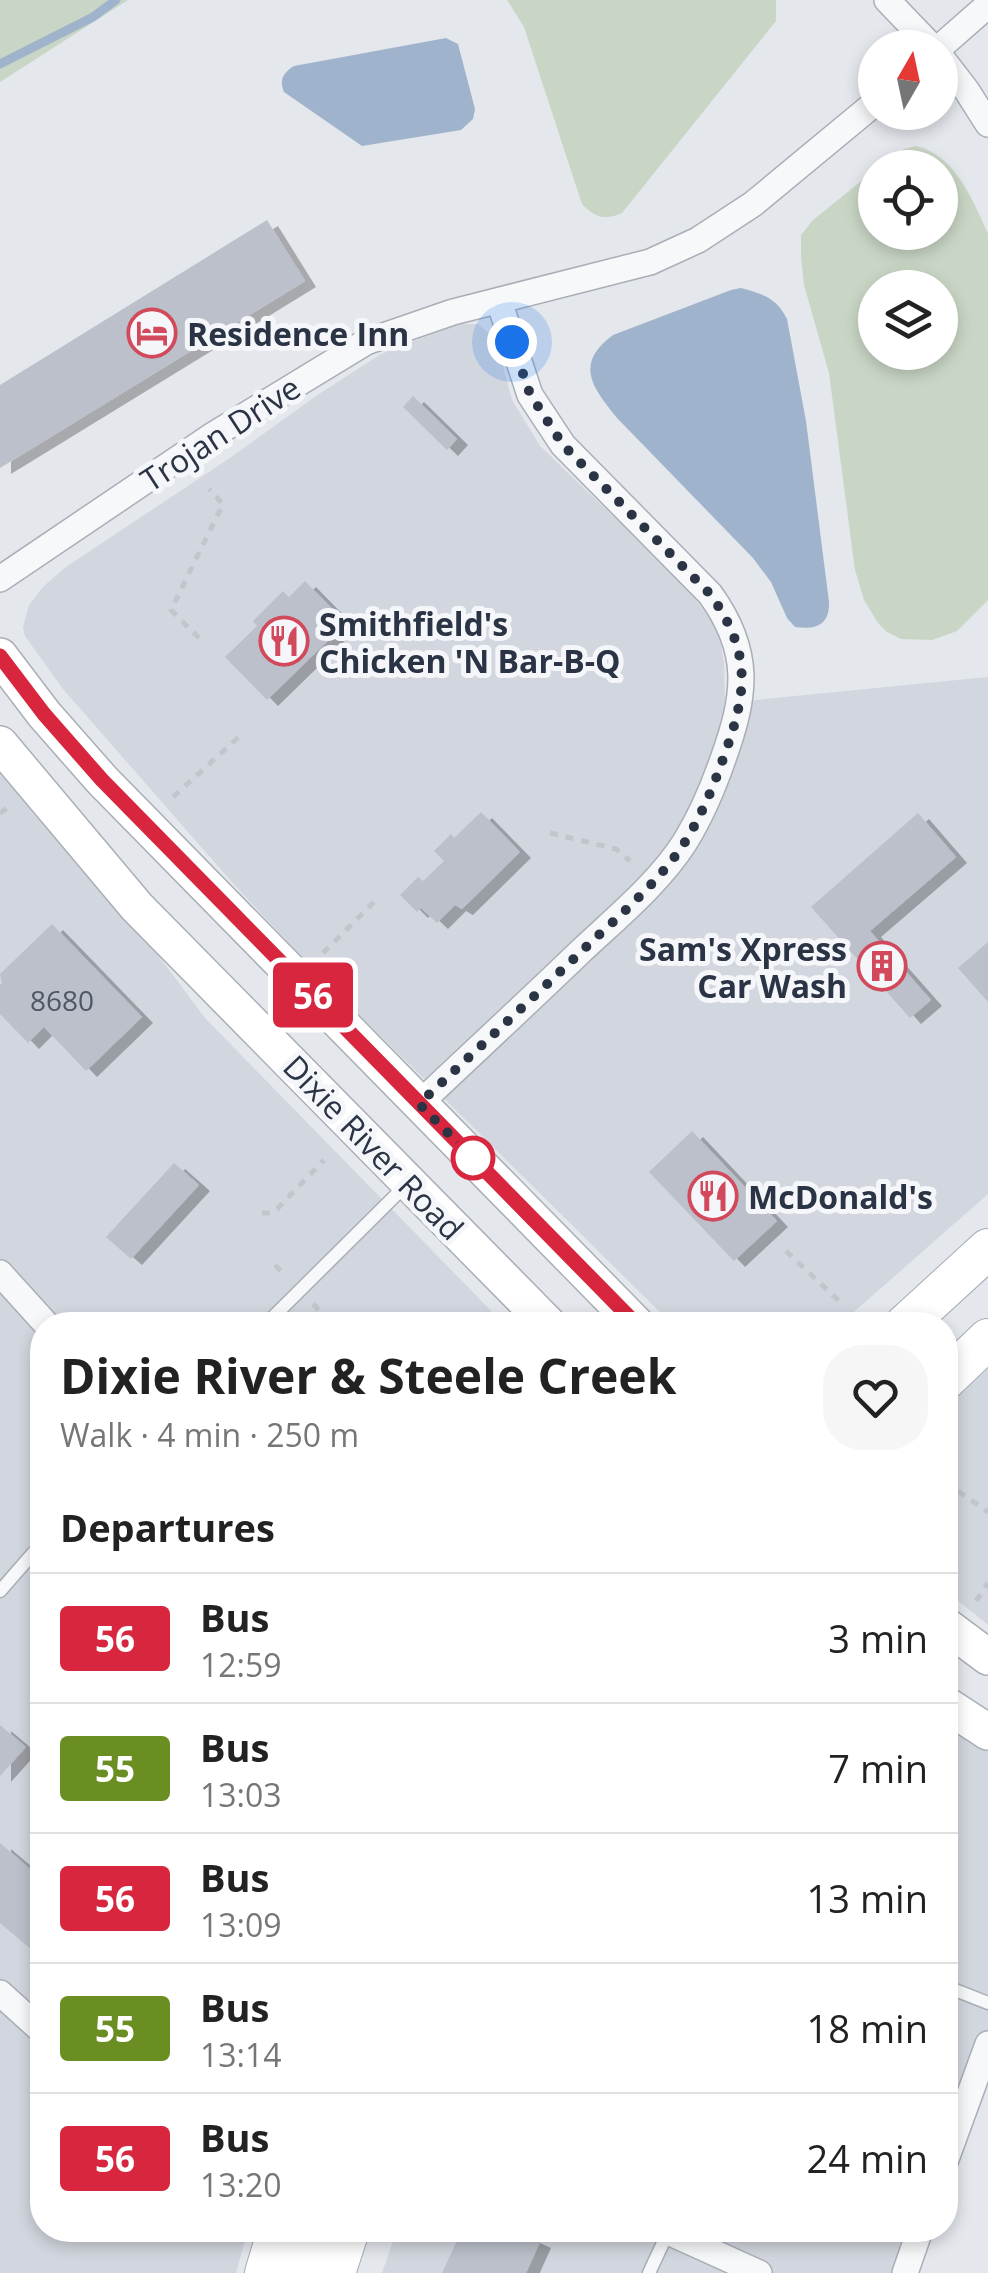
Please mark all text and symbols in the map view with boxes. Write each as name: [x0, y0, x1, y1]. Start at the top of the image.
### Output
north arrow: [858, 30, 958, 130]
map controls: [858, 30, 958, 370]
button: locate: [858, 150, 958, 250]
button: layers: [858, 270, 958, 370]
hotel icon: Residence Inn: [126, 307, 178, 359]
place label: Residence Inn: [187, 312, 409, 355]
your location: [487, 317, 537, 367]
street label: Trojan Drive: [132, 365, 308, 501]
place label: Smithfield's Chicken 'N Bar-B-Q: [319, 602, 621, 682]
restaurant icon: Smithfield's Chicken 'N Bar-B-Q: [258, 615, 310, 667]
place label: Sam's Xpress Car Wash: [639, 927, 847, 1007]
building icon: Sam's Xpress Car Wash: [856, 940, 908, 992]
line badge: 56: [268, 962, 358, 1028]
text: 56: [293, 972, 333, 1019]
house number: 8680: [30, 981, 94, 1019]
street label: Dixie River Road: [275, 1045, 473, 1249]
unlabelled marker: [452, 1137, 494, 1179]
restaurant icon: McDonald's: [687, 1170, 739, 1222]
place label: McDonald's: [748, 1175, 933, 1218]
text: Dixie River & Steele Creek: [60, 1343, 676, 1408]
button: heart: [823, 1345, 928, 1450]
text: Walk · 4 min · 250 m: [60, 1413, 359, 1456]
text: Departures: [60, 1501, 275, 1553]
text: Bus: [200, 1591, 269, 1643]
text: 3 min: [828, 1612, 928, 1664]
text: 56: [95, 1615, 135, 1662]
text: 12:59: [200, 1643, 282, 1686]
text: Bus: [200, 1721, 269, 1773]
text: 7 min: [828, 1742, 928, 1794]
text: 55: [95, 1745, 135, 1792]
text: 13:03: [200, 1773, 282, 1816]
text: Bus: [200, 1851, 269, 1903]
text: 13 min: [807, 1872, 928, 1924]
text: 56: [95, 1875, 135, 1922]
text: 13:09: [200, 1903, 282, 1946]
text: Bus: [200, 1981, 269, 2033]
text: 18 min: [807, 2002, 928, 2054]
text: 55: [95, 2005, 135, 2052]
text: 13:14: [200, 2033, 282, 2076]
text: Bus: [200, 2111, 269, 2163]
text: 24 min: [807, 2132, 928, 2184]
text: 56: [95, 2135, 135, 2182]
text: 13:20: [200, 2163, 282, 2206]

